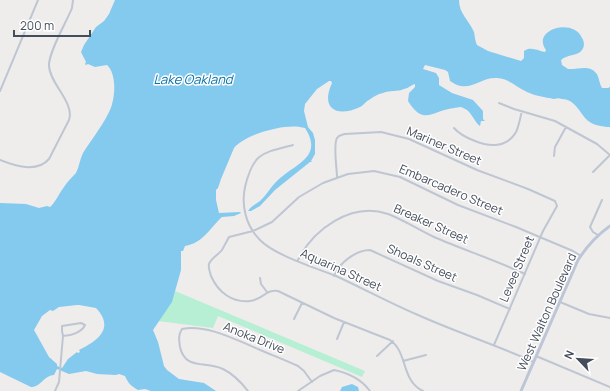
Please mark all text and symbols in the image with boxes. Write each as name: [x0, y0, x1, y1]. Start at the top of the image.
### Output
scale bar: [14, 12, 90, 38]
text: 200 m: [20, 17, 54, 34]
water label: Lake Oakland: [153, 70, 235, 88]
street label: Mariner Street: [404, 122, 484, 169]
street label: Embarcadero Street: [397, 160, 506, 219]
street label: Breaker Street: [391, 200, 471, 248]
street label: Levee Street: [495, 233, 538, 305]
street label: Shoals Street: [384, 240, 460, 286]
street label: Aquarina Street: [298, 244, 385, 295]
street label: West Walton Boulevard: [513, 250, 580, 373]
street label: Anoka Drive: [221, 318, 287, 358]
north arrow: [558, 339, 598, 379]
text: N: [560, 348, 577, 361]

